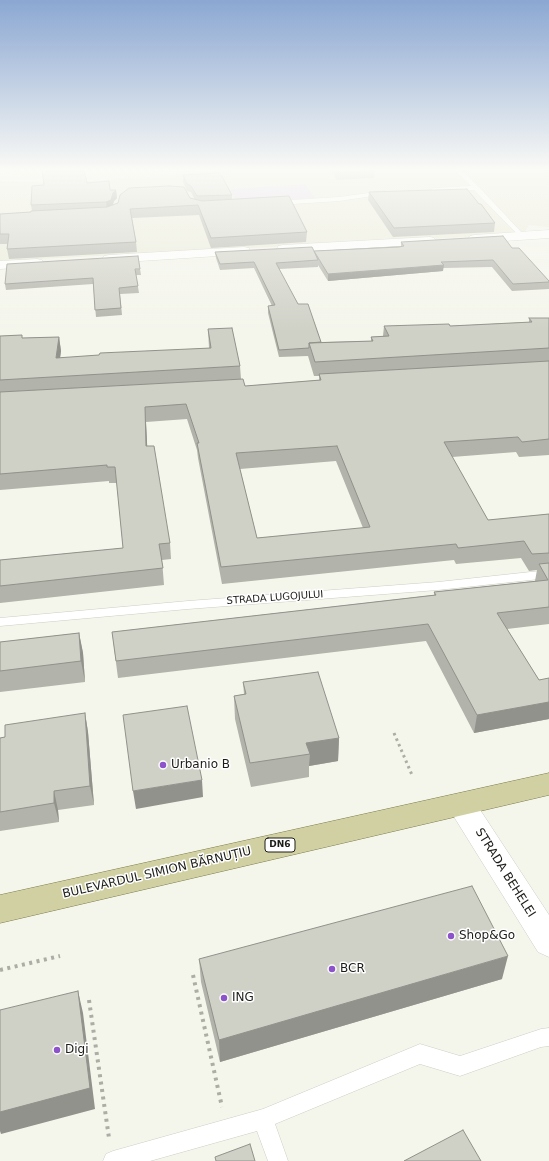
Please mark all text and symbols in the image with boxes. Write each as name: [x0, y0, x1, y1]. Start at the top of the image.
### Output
street label: STRADA LUGOJULUI: [226, 589, 324, 607]
place label: Urbanio B: [171, 758, 230, 772]
marker: Urbanio B: [158, 760, 168, 770]
street label: STRADA BEHELEI: [472, 826, 538, 920]
road number: DN6: [265, 838, 295, 852]
street label: BULEVARDUL SIMION BĂRNUȚIU: [61, 844, 253, 902]
place label: Shop&Go: [459, 929, 515, 943]
marker: Shop&Go: [446, 931, 456, 941]
place label: BCR: [340, 962, 365, 976]
marker: BCR: [327, 964, 337, 974]
place label: ING: [232, 991, 254, 1005]
marker: ING: [219, 993, 229, 1003]
place label: Digi: [65, 1043, 89, 1057]
marker: Digi: [52, 1045, 62, 1055]

